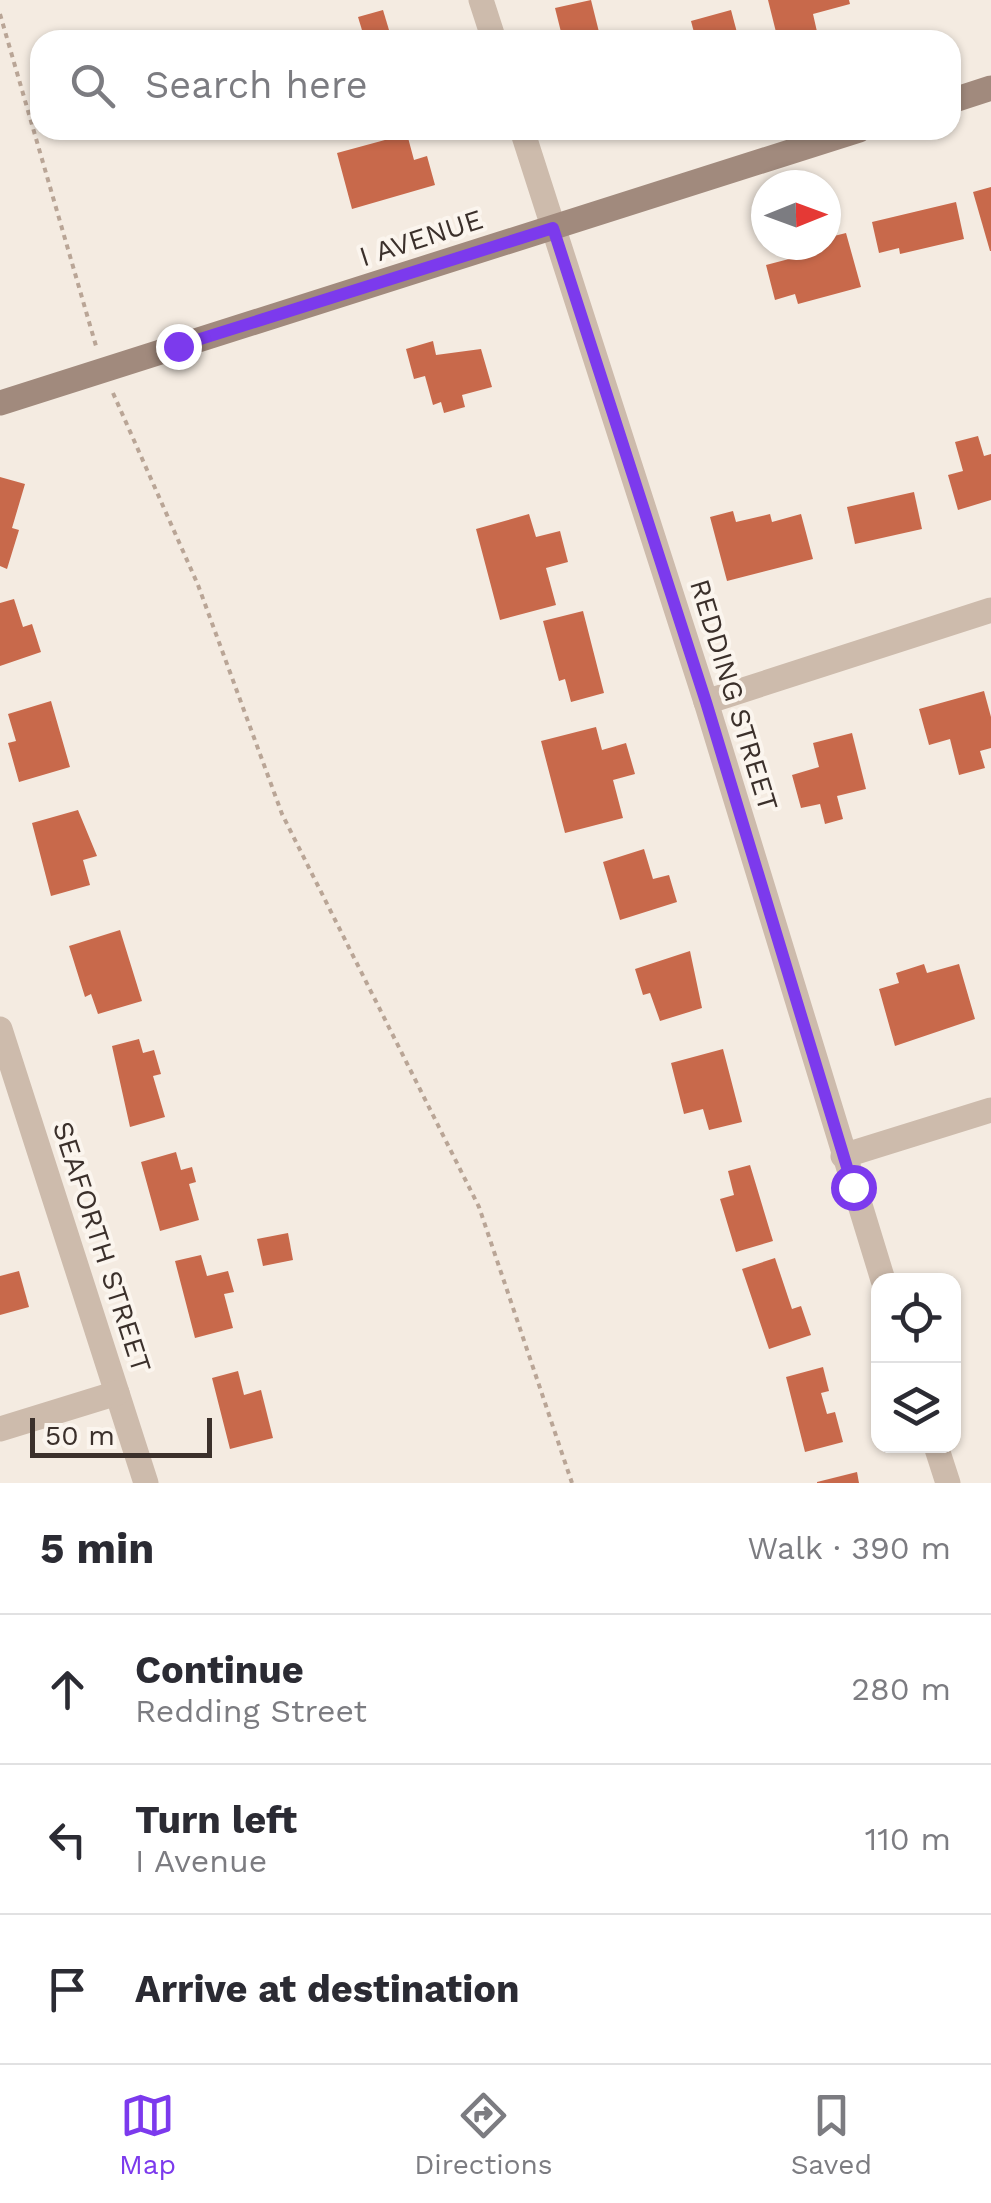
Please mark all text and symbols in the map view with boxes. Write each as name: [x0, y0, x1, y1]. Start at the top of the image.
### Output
search box: [30, 30, 961, 140]
icon: search: [65, 58, 120, 113]
text: Search here: [145, 63, 368, 107]
north arrow: [751, 170, 841, 260]
street label: I AVENUE: [355, 203, 487, 273]
route end: [156, 324, 202, 370]
street label: REDDING STREET: [683, 575, 785, 815]
street label: SEAFORTH STREET: [46, 1117, 158, 1377]
route start: [831, 1165, 877, 1211]
map controls: [871, 1273, 961, 1453]
button: locate: [871, 1273, 961, 1363]
button: layers: [871, 1363, 961, 1453]
scale bar: [30, 1413, 212, 1458]
text: 50 m: [45, 1419, 115, 1452]
text: 5 min: [40, 1524, 154, 1573]
text: Walk · 390 m: [747, 1529, 951, 1567]
text: Continue: [135, 1648, 304, 1692]
icon: ahead: [40, 1662, 95, 1717]
text: 280 m: [851, 1670, 951, 1708]
text: Redding Street: [135, 1692, 367, 1730]
text: Turn left: [135, 1798, 297, 1842]
icon: left: [40, 1812, 95, 1867]
text: 110 m: [865, 1820, 951, 1858]
text: I Avenue: [135, 1842, 267, 1880]
icon: arrive: [40, 1962, 95, 2017]
text: Arrive at destination: [135, 1967, 520, 2011]
tab: Map: [119, 2088, 176, 2181]
tab: Directions: [414, 2088, 553, 2181]
tab: Saved: [791, 2088, 872, 2181]

